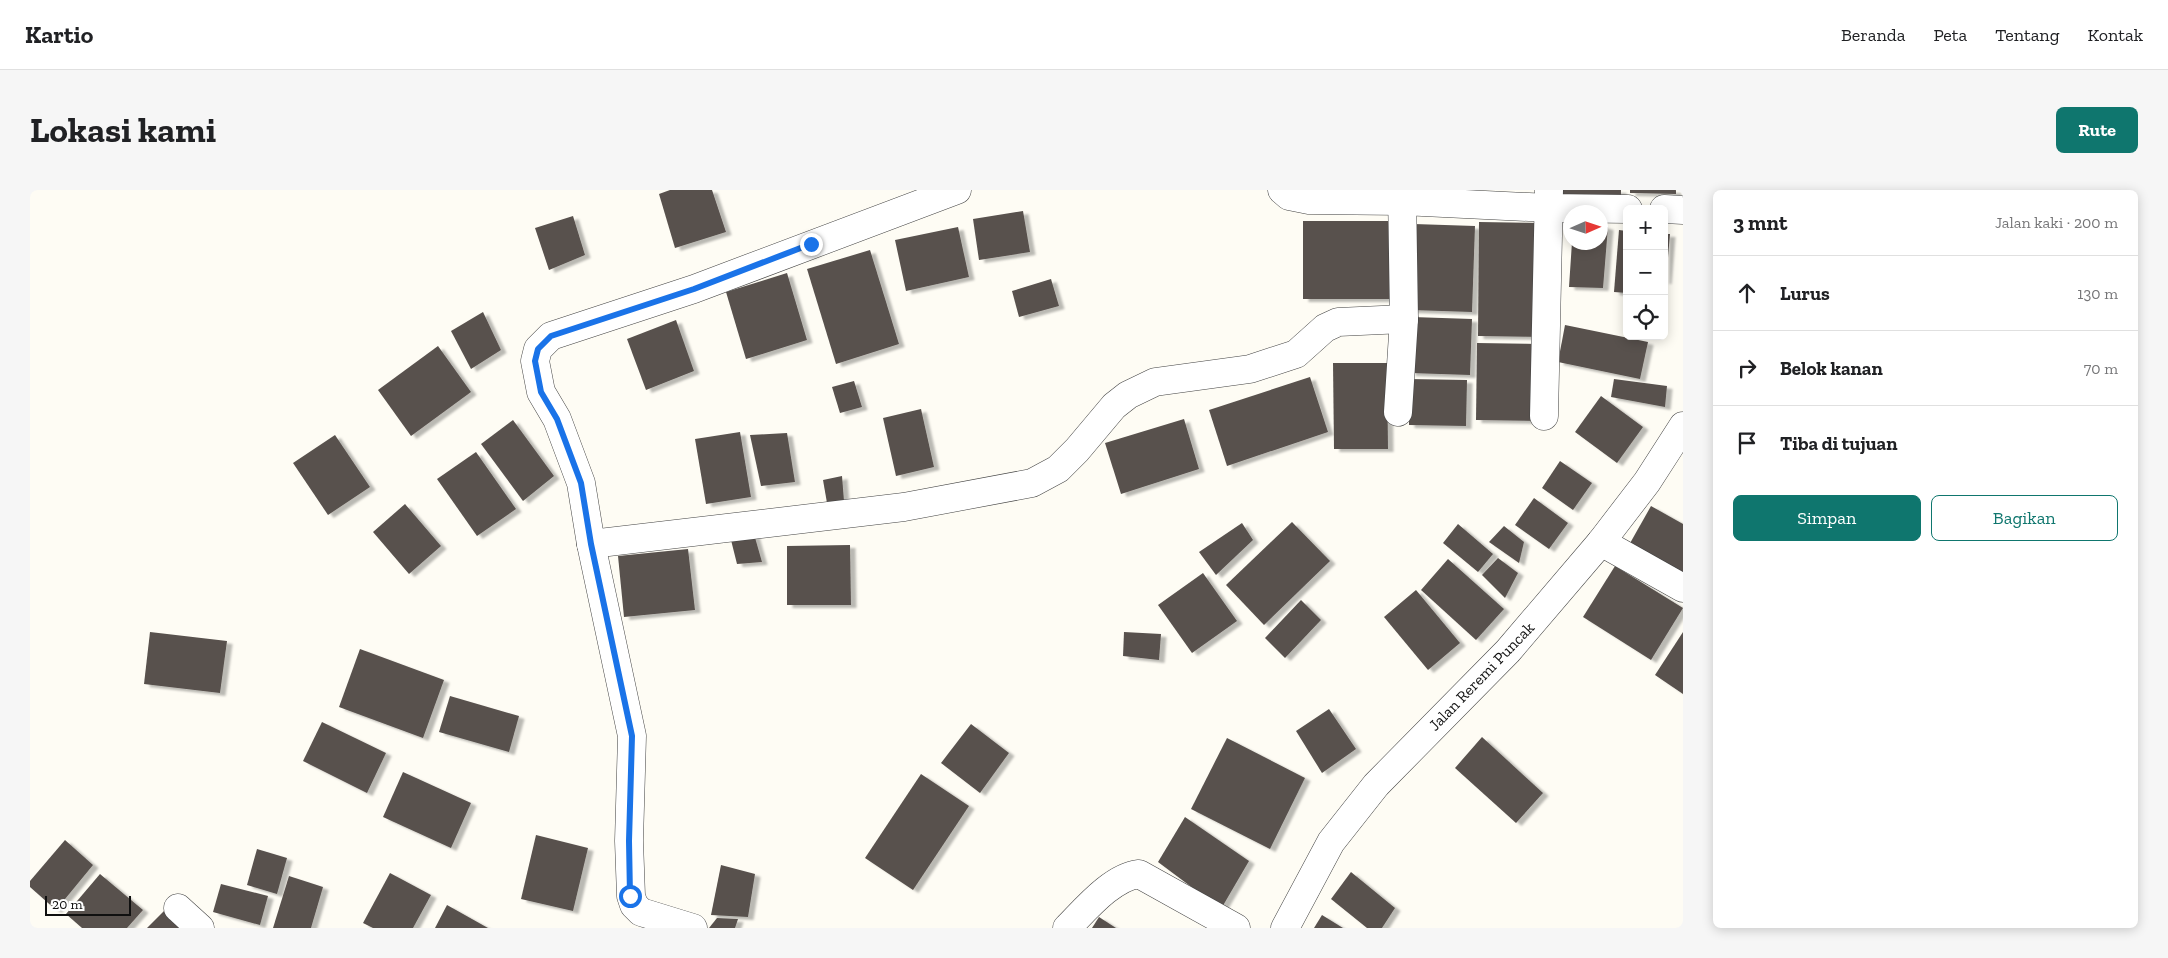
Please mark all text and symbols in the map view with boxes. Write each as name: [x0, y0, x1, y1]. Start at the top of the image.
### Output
text: Kartio: [25, 20, 93, 49]
text: Beranda: [1841, 24, 1905, 46]
text: Peta: [1933, 24, 1967, 46]
text: Tentang: [1995, 24, 2060, 46]
text: Kontak: [2088, 24, 2143, 46]
button: Rute: [2056, 107, 2138, 153]
text: Lokasi kami: [30, 109, 216, 151]
north arrow: [1563, 205, 1608, 250]
map controls: [1623, 205, 1668, 340]
button: +: [1623, 205, 1668, 250]
text: 3 mnt: [1733, 210, 1787, 235]
text: Jalan kaki · 200 m: [1995, 213, 2118, 232]
route end: [800, 233, 823, 256]
button: −: [1623, 250, 1668, 295]
icon: ahead: [1733, 279, 1761, 307]
text: Lurus: [1780, 282, 1830, 305]
text: 130 m: [2077, 284, 2118, 303]
button: locate: [1623, 295, 1668, 340]
icon: right: [1733, 354, 1761, 382]
text: Belok kanan: [1780, 357, 1883, 380]
text: 70 m: [2084, 359, 2118, 378]
icon: arrive: [1733, 429, 1761, 457]
text: Tiba di tujuan: [1780, 432, 1897, 455]
button: Simpan: [1733, 495, 1921, 541]
button: Bagikan: [1931, 495, 2118, 541]
street label: Jalan Reremi Puncak: [1425, 618, 1539, 735]
route start: [619, 885, 642, 908]
scale bar: [45, 893, 131, 916]
text: 20 m: [52, 896, 83, 913]

